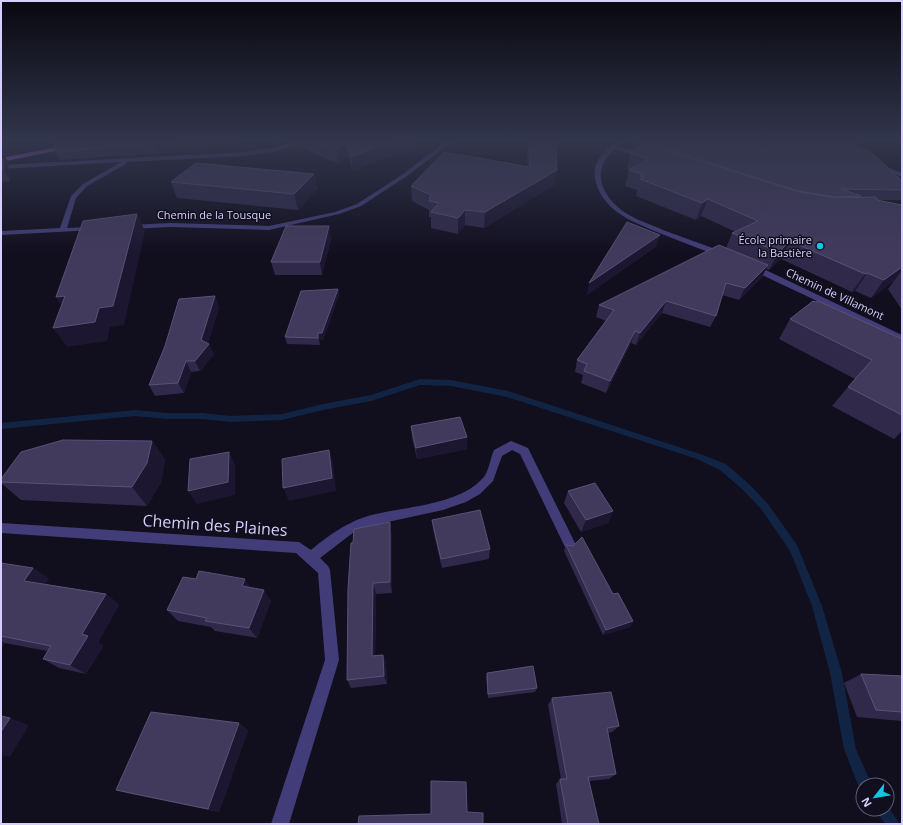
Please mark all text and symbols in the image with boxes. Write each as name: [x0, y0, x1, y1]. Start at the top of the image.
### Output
street label: Chemin de la Tousque: [157, 207, 271, 222]
place label: École primaire la Bastière: [738, 232, 812, 260]
marker: École primaire la Bastière: [815, 241, 825, 251]
street label: Chemin de Villamont: [784, 264, 887, 323]
street label: Chemin des Plaines: [142, 509, 288, 541]
north arrow: [855, 777, 895, 817]
text: N: [857, 795, 875, 810]

